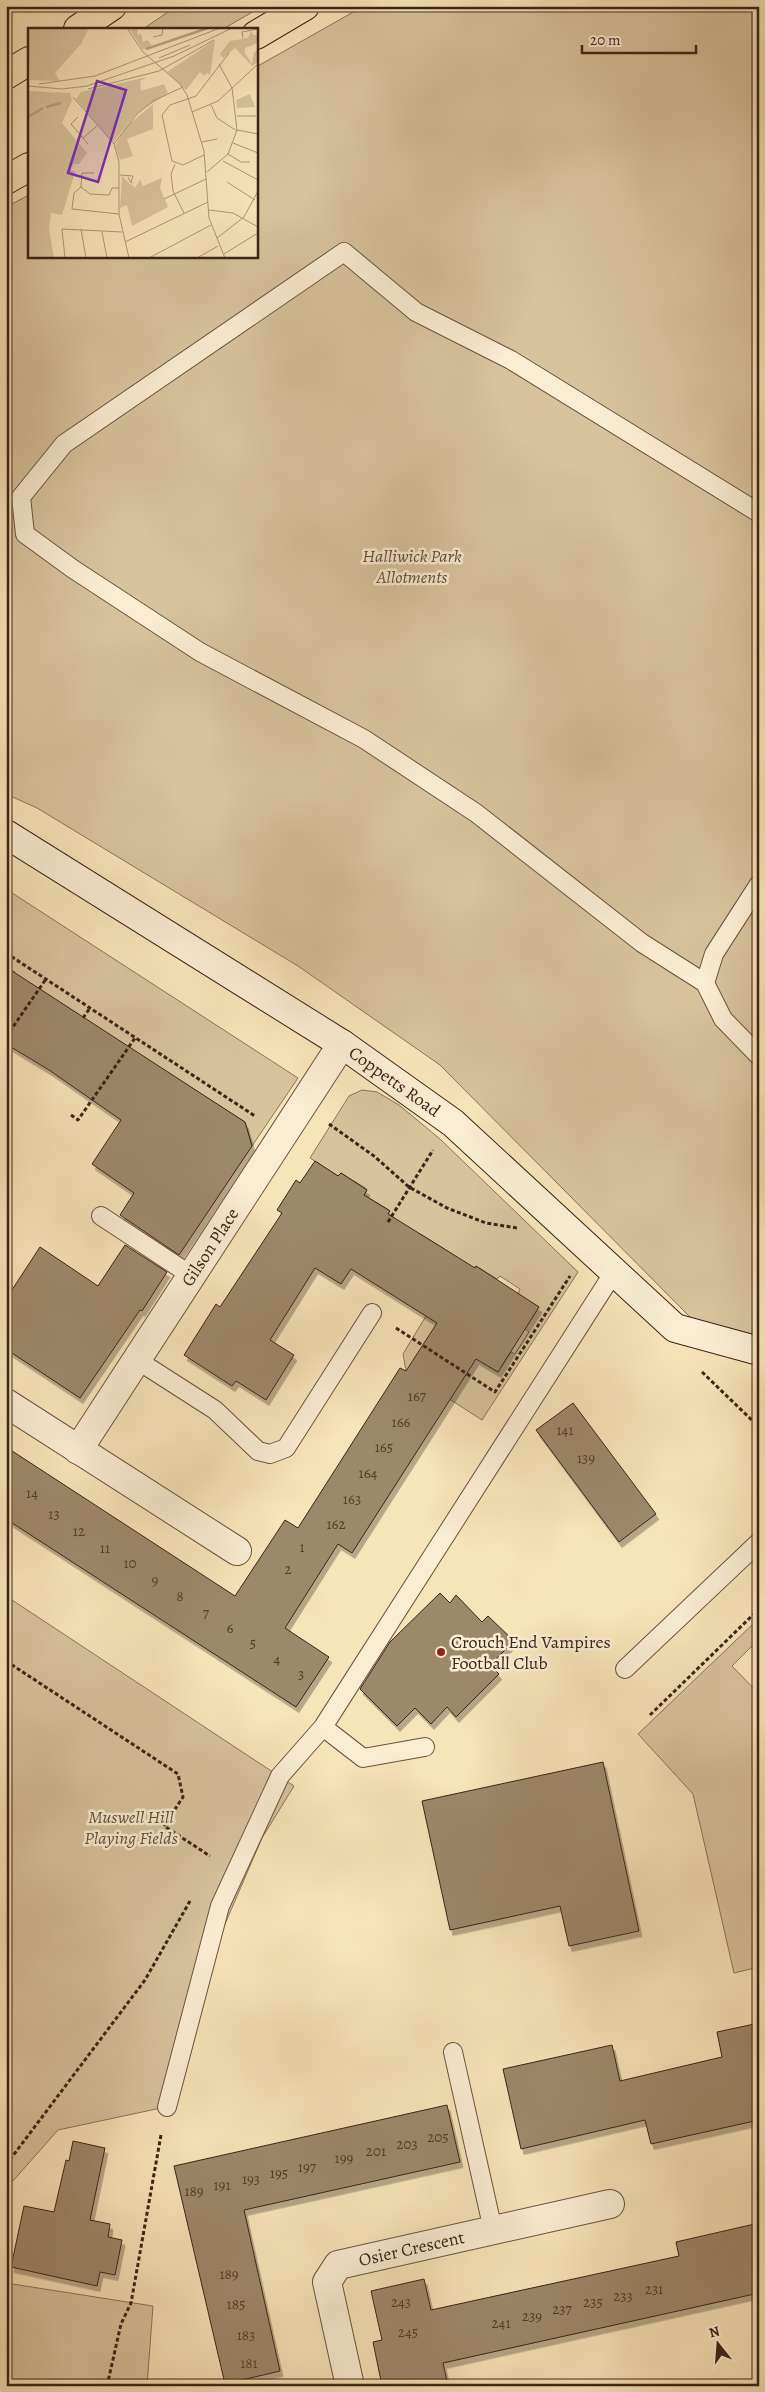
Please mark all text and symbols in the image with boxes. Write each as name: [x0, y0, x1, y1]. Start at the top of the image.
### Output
scale bar: [582, 22, 696, 54]
inset map: [28, 28, 258, 258]
text: 20 m: [590, 30, 621, 50]
park label: Halliwick Park Allotments: [362, 544, 462, 589]
street label: Coppetts Road: [344, 1041, 446, 1123]
street label: Gilson Place: [176, 1203, 244, 1291]
house number: 167: [408, 1386, 427, 1406]
house number: 166: [392, 1412, 411, 1432]
house number: 141: [556, 1420, 574, 1440]
house number: 165: [375, 1437, 393, 1457]
house number: 139: [577, 1448, 595, 1468]
house number: 164: [359, 1463, 378, 1483]
house number: 14: [26, 1483, 38, 1503]
house number: 163: [343, 1489, 361, 1509]
house number: 13: [48, 1504, 60, 1524]
house number: 162: [326, 1514, 346, 1534]
house number: 12: [73, 1521, 85, 1541]
house number: 1: [299, 1537, 305, 1557]
house number: 11: [100, 1538, 110, 1558]
house number: 10: [123, 1553, 137, 1573]
house number: 2: [284, 1559, 292, 1579]
house number: 9: [152, 1570, 159, 1590]
house number: 8: [176, 1586, 184, 1606]
house number: 7: [203, 1603, 210, 1623]
house number: 6: [227, 1618, 234, 1638]
place label: Crouch End Vampires Football Club: [451, 1630, 611, 1675]
house number: 5: [250, 1633, 256, 1653]
marker: Crouch End Vampires Football Club: [435, 1646, 447, 1658]
house number: 4: [274, 1649, 281, 1669]
house number: 3: [298, 1664, 304, 1684]
park label: Muswell Hill Playing Fields: [84, 1805, 178, 1850]
house number: 205: [427, 2127, 449, 2147]
house number: 203: [396, 2134, 418, 2154]
house number: 201: [366, 2141, 386, 2161]
house number: 199: [335, 2148, 354, 2168]
house number: 197: [298, 2157, 317, 2177]
house number: 195: [270, 2163, 288, 2183]
house number: 193: [242, 2169, 260, 2189]
house number: 191: [213, 2175, 231, 2195]
house number: 189: [184, 2181, 204, 2201]
street label: Osier Crescent: [356, 2225, 467, 2272]
house number: 189: [219, 2264, 239, 2284]
house number: 231: [645, 2279, 663, 2299]
house number: 233: [613, 2286, 633, 2306]
house number: 243: [391, 2292, 411, 2312]
house number: 235: [583, 2292, 603, 2312]
house number: 185: [227, 2294, 245, 2314]
house number: 237: [552, 2299, 573, 2319]
house number: 239: [522, 2306, 542, 2326]
house number: 241: [491, 2313, 511, 2333]
north arrow: [692, 2320, 742, 2370]
text: N: [707, 2321, 722, 2343]
house number: 245: [398, 2322, 418, 2342]
house number: 183: [237, 2325, 255, 2345]
house number: 181: [240, 2353, 258, 2373]

